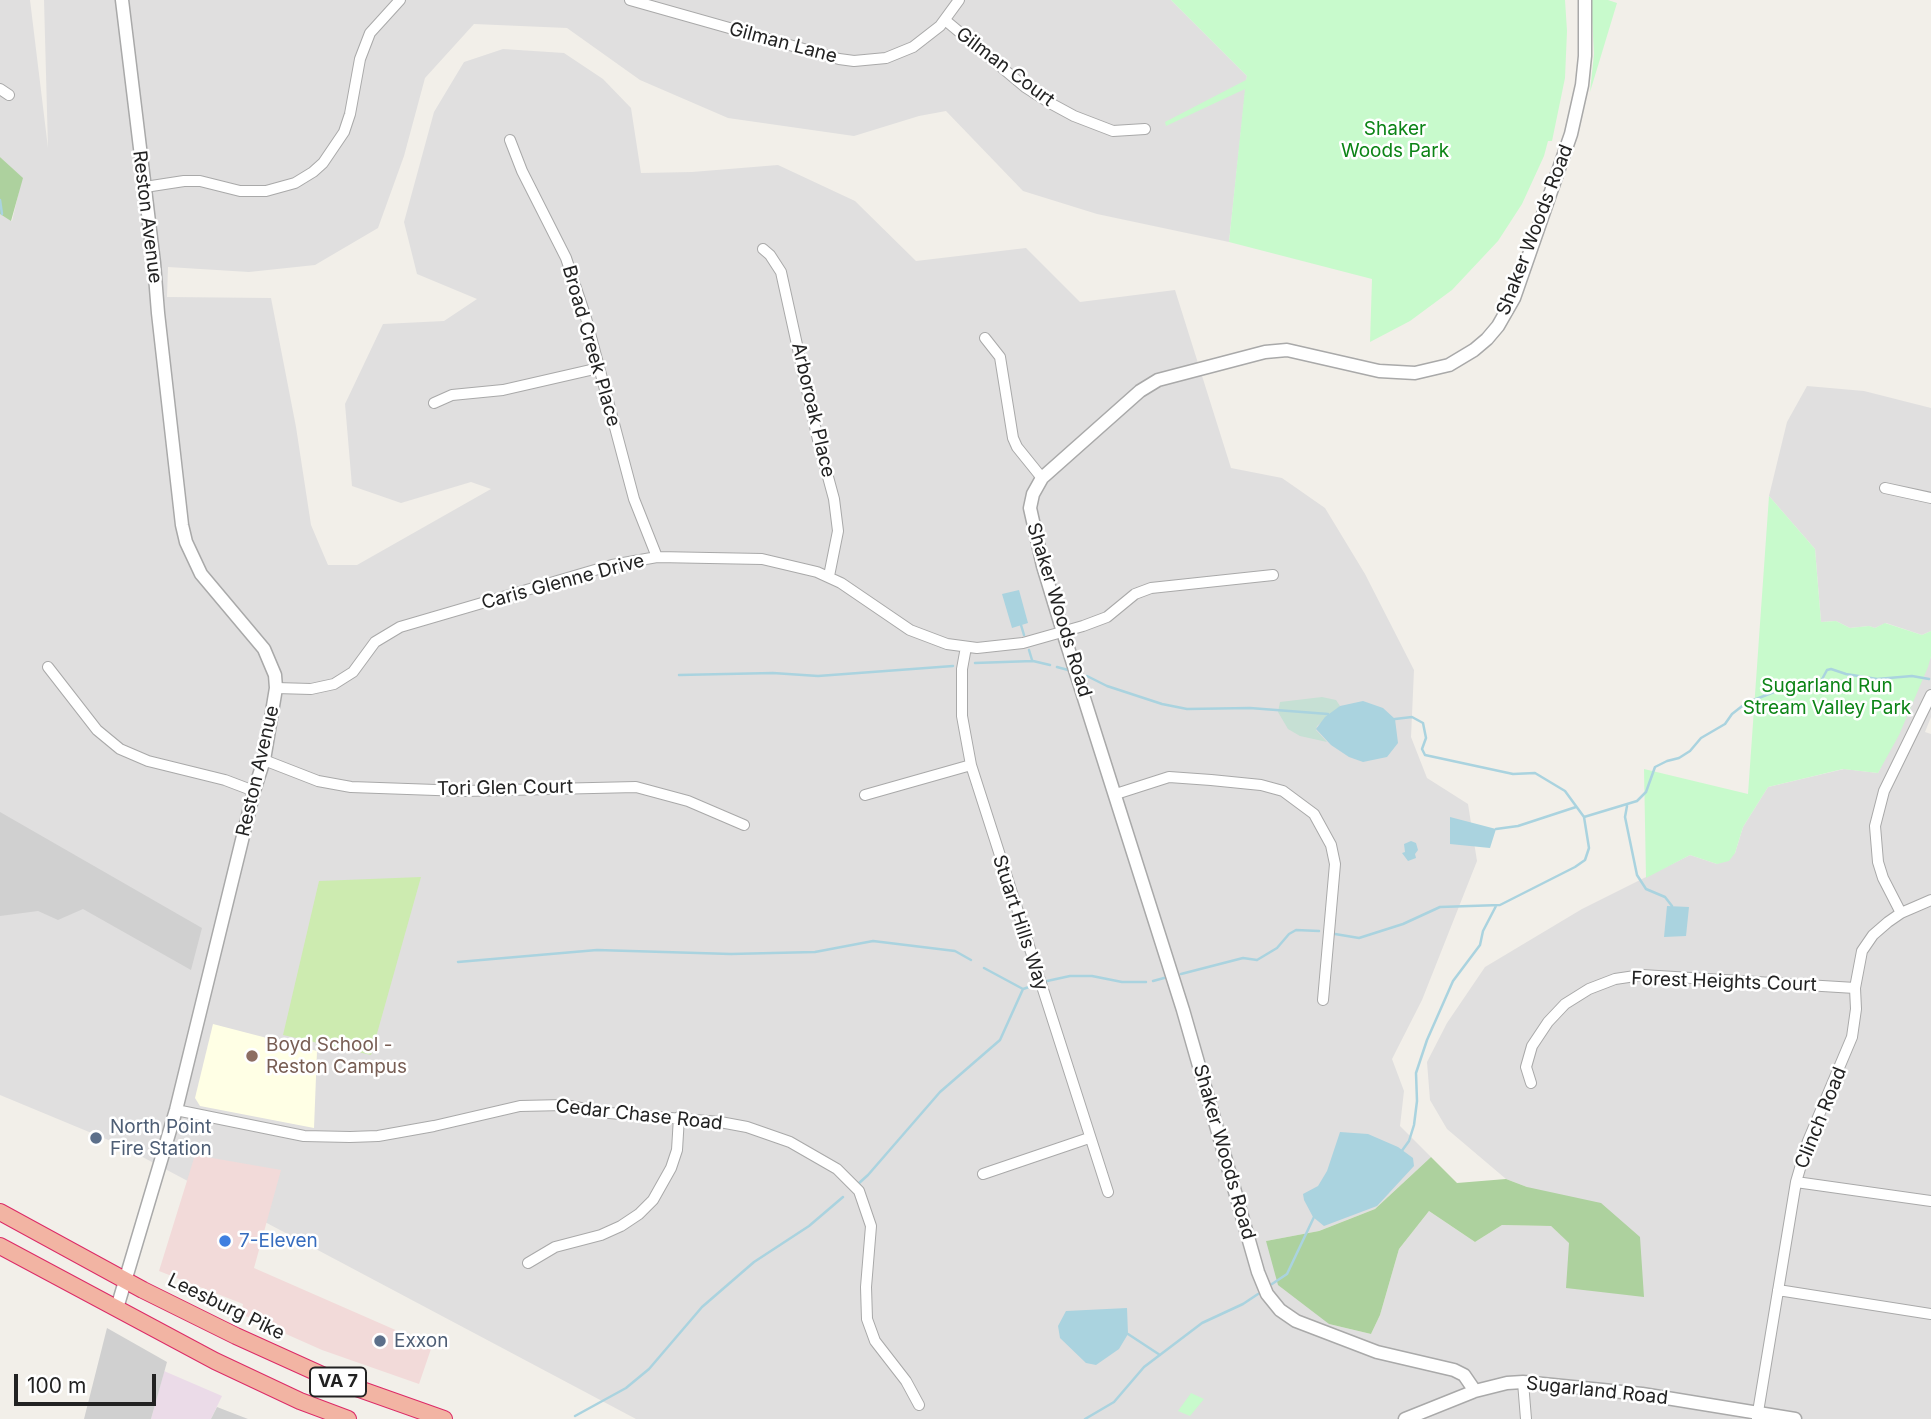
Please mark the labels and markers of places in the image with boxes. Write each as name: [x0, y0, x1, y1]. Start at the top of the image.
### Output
place label: Boyd School - Reston Campus: [266, 1034, 407, 1078]
marker: Boyd School - Reston Campus: [244, 1048, 260, 1064]
place label: North Point Fire Station: [110, 1116, 212, 1160]
marker: North Point Fire Station: [88, 1130, 104, 1146]
place label: 7-Eleven: [239, 1230, 318, 1252]
marker: 7-Eleven: [217, 1233, 233, 1249]
place label: Exxon: [394, 1330, 448, 1352]
marker: Exxon: [372, 1333, 388, 1349]

